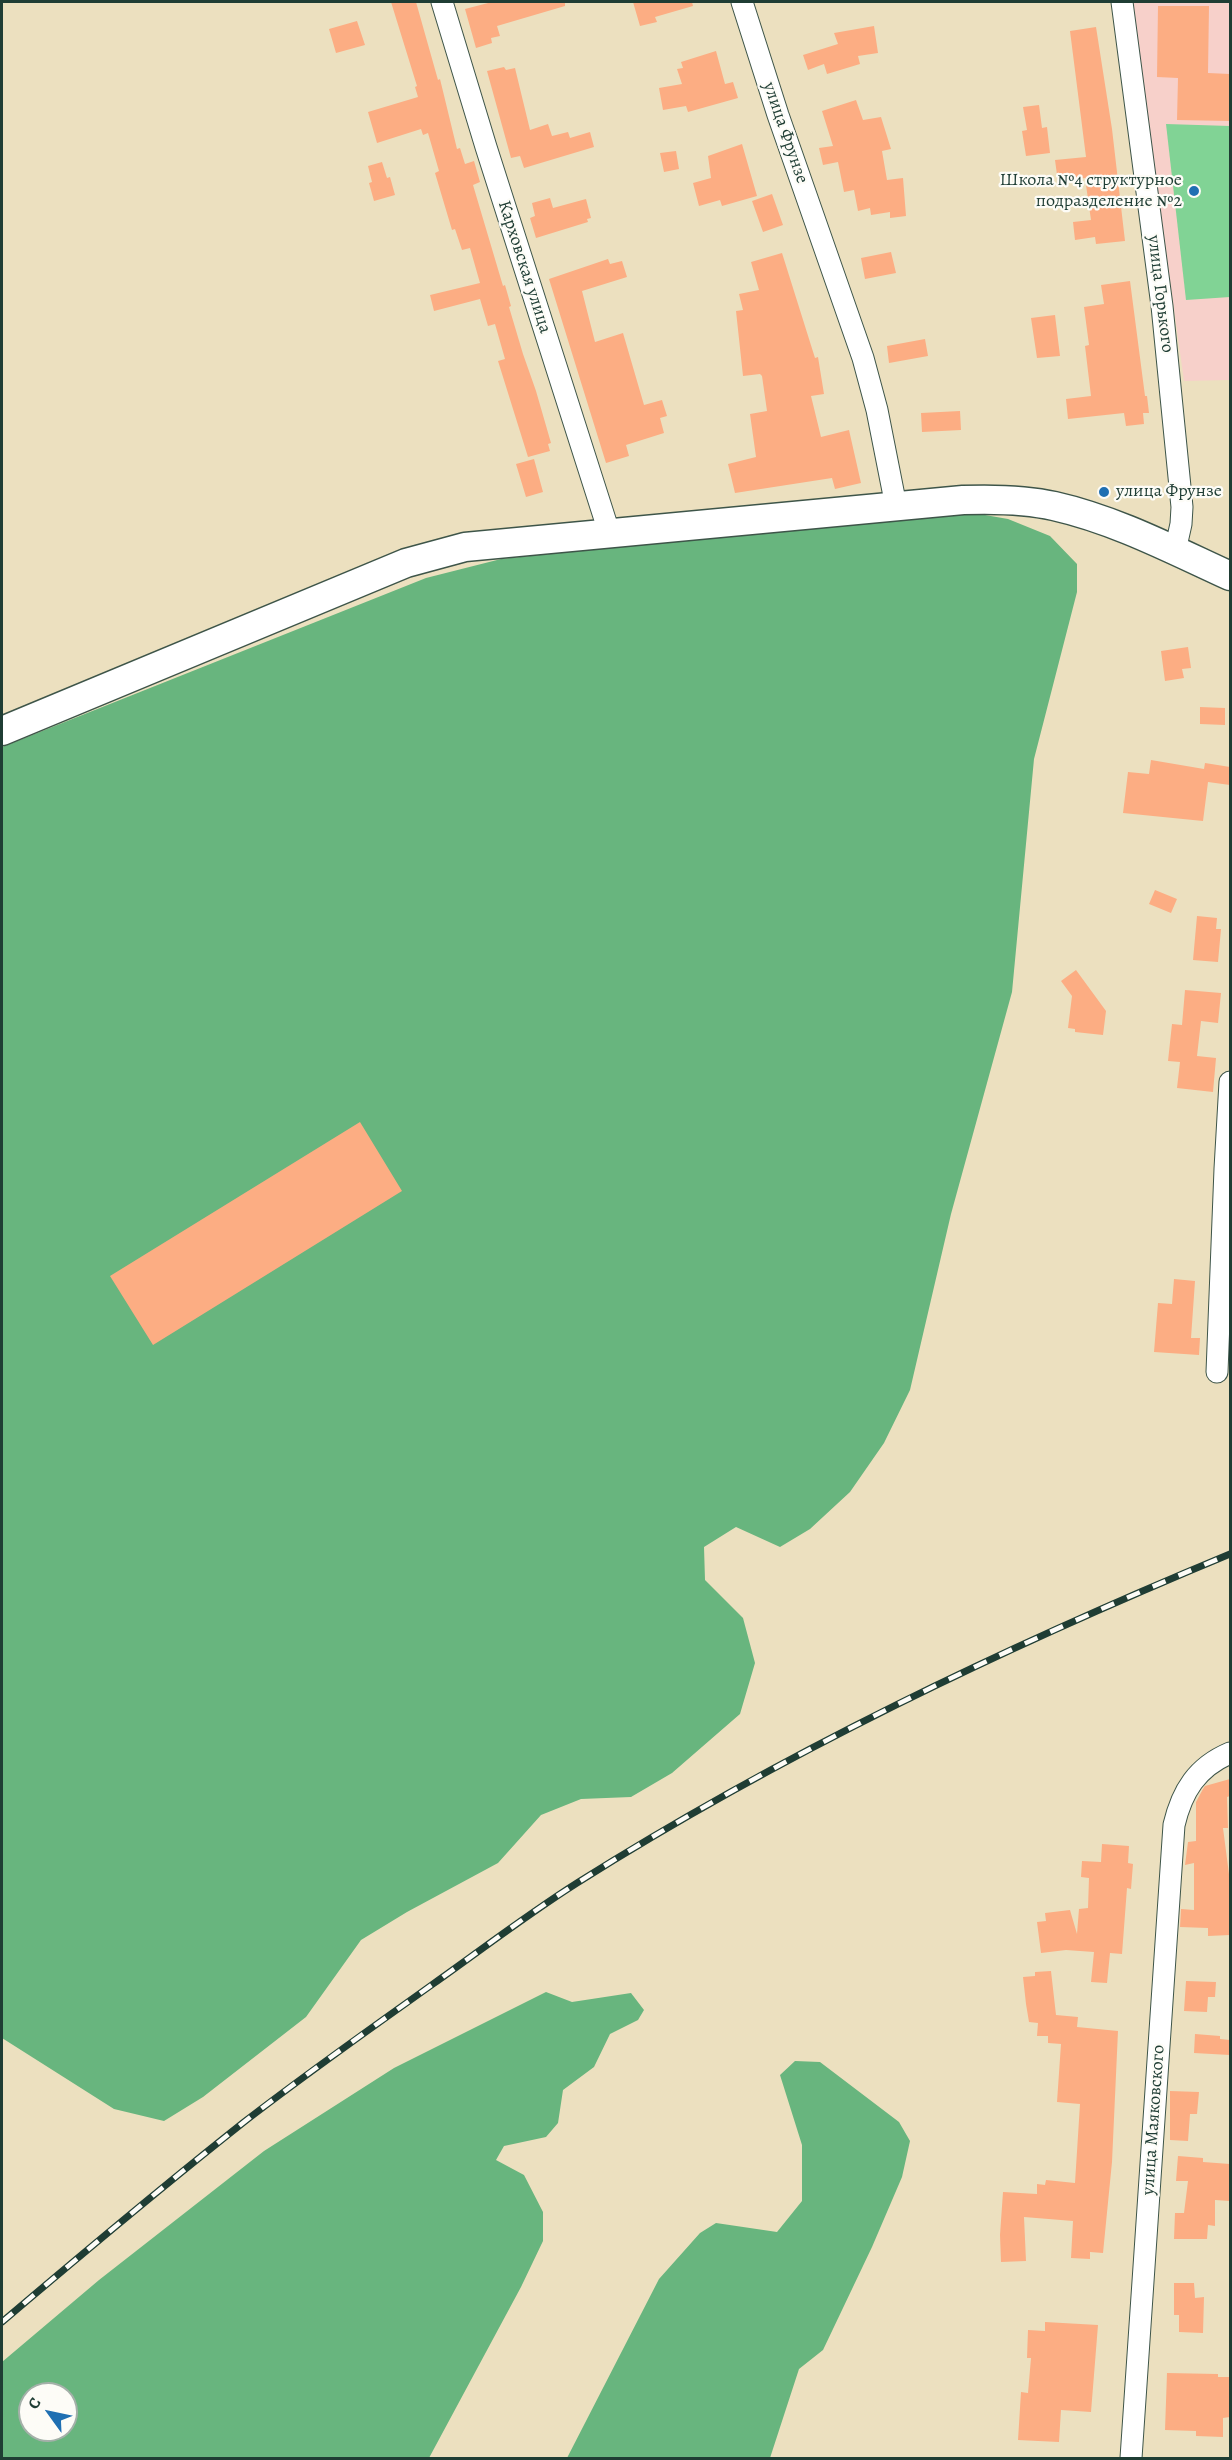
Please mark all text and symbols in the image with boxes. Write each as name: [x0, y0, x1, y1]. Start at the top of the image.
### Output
street label: улица Фрунзе: [758, 79, 812, 187]
place label: Школа №4 структурное подразделение №2: [999, 170, 1182, 213]
marker: Школа №4 структурное подразделение №2: [1187, 184, 1201, 198]
street label: Карховская улица: [492, 198, 556, 336]
street label: улица Горького: [1142, 234, 1178, 354]
place label: улица Фрунзе: [1116, 481, 1222, 503]
marker: улица Фрунзе: [1097, 485, 1111, 499]
street label: улица Маяковского: [1138, 2044, 1170, 2196]
north arrow: [18, 2382, 78, 2442]
text: С: [23, 2393, 46, 2413]

